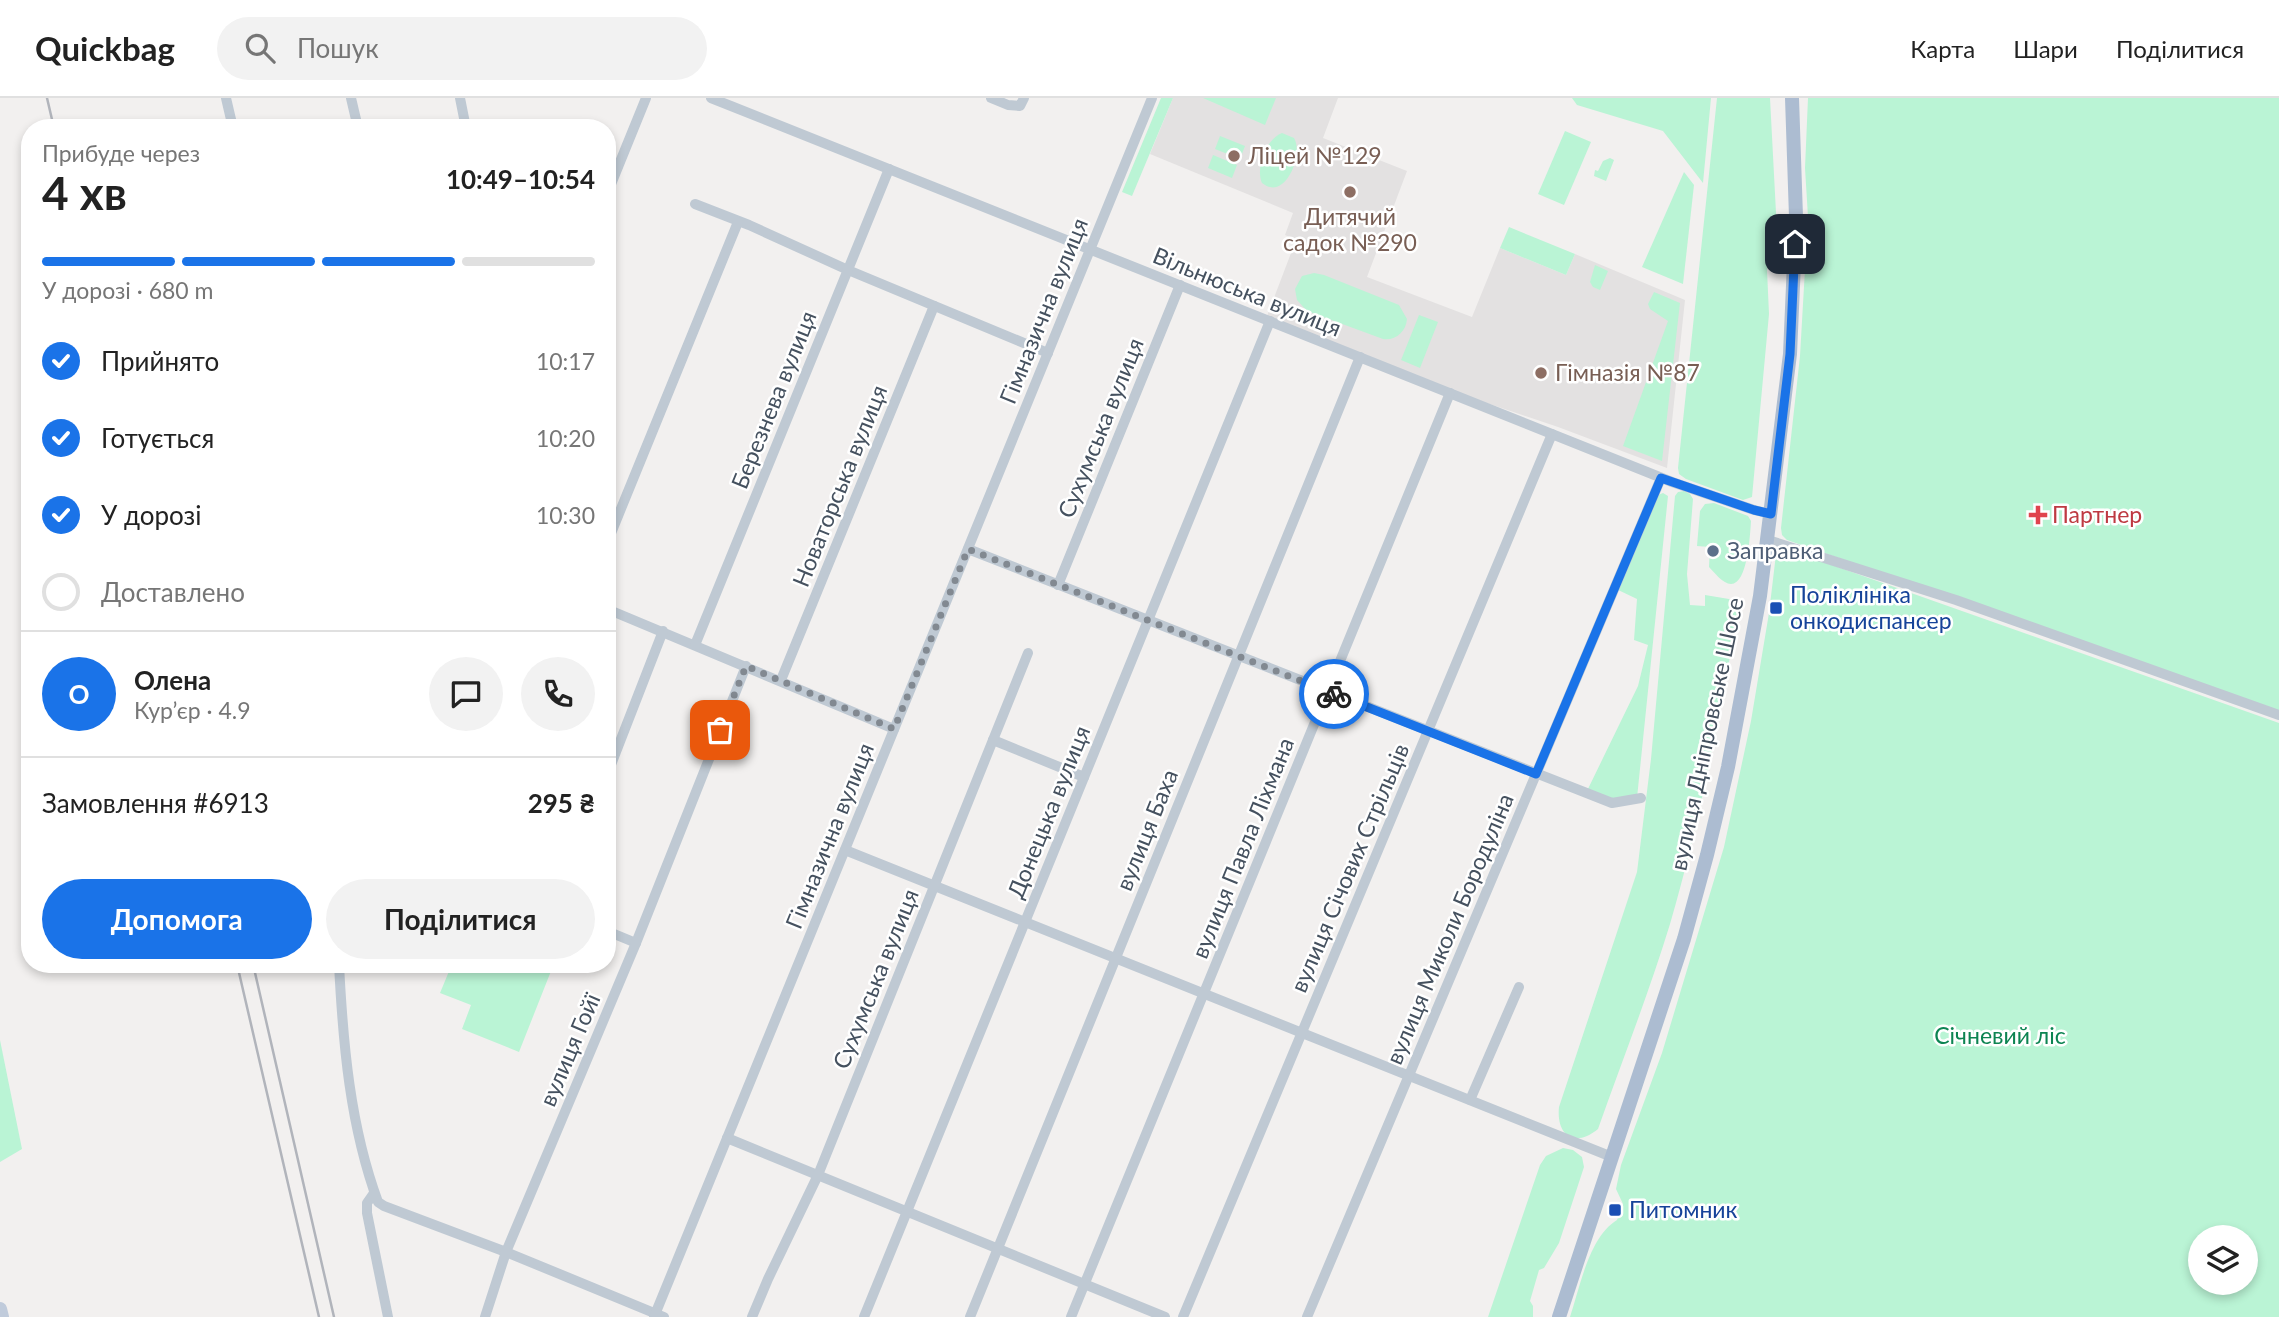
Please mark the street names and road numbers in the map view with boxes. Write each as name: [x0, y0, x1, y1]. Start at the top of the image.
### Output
street label: Гімназична вулиця: [993, 214, 1093, 408]
street label: Вільнюська вулиця: [1149, 241, 1346, 342]
street label: Березнева вулиця: [725, 307, 822, 493]
street label: Сухумська вулиця: [1051, 334, 1149, 522]
street label: Новаторська вулиця: [786, 381, 892, 591]
street label: вулиця Дніпровське Шосе: [1663, 595, 1749, 873]
street label: Донецька вулиця: [1001, 721, 1095, 902]
street label: вулиця Павла Ліхмана: [1185, 733, 1299, 962]
street label: Гімназична вулиця: [779, 739, 879, 933]
street label: вулиця Січових Стрільців: [1284, 739, 1414, 996]
street label: вулиця Баха: [1109, 765, 1183, 894]
street label: вулиця Миколи Бородуліна: [1379, 789, 1519, 1068]
street label: Сухумська вулиця: [826, 885, 924, 1073]
street label: вулиця Гойї: [533, 989, 606, 1110]

